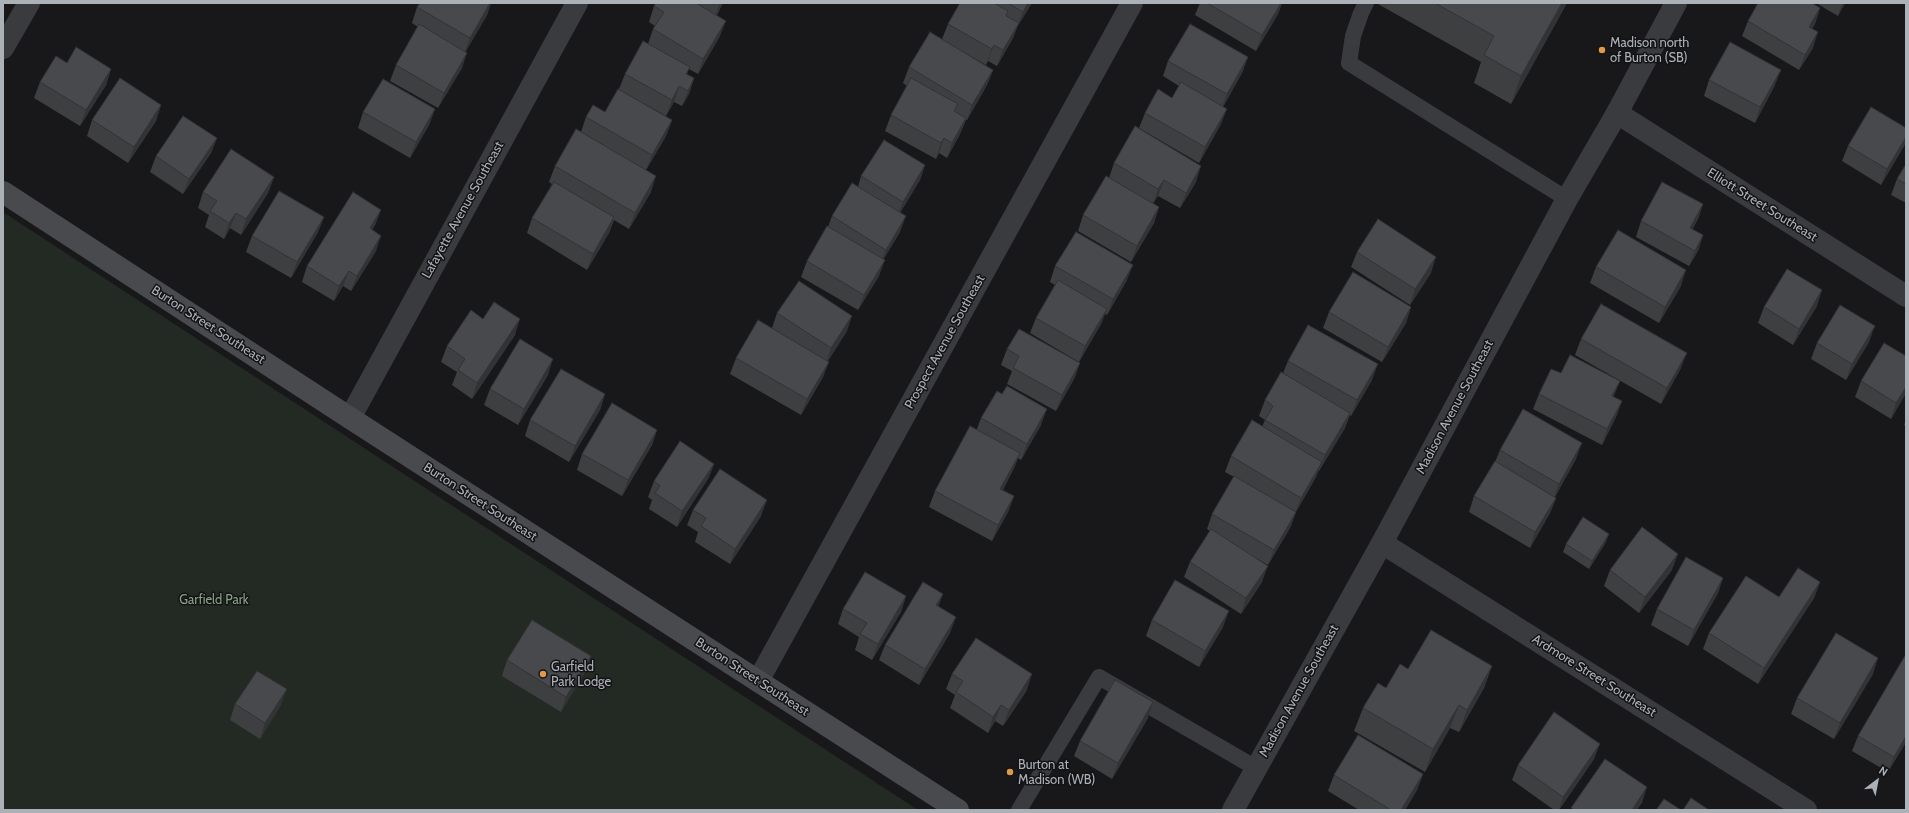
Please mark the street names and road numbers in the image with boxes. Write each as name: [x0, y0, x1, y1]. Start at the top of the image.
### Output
street label: Lafayette Avenue Southeast: [419, 139, 507, 281]
street label: Elliott Street Southeast: [1704, 165, 1820, 245]
street label: Prospect Avenue Southeast: [902, 272, 988, 412]
street label: Burton Street Southeast: [148, 282, 268, 368]
street label: Madison Avenue Southeast: [1413, 337, 1497, 477]
street label: Burton Street Southeast: [420, 459, 540, 545]
street label: Madison Avenue Southeast: [1256, 622, 1342, 760]
street label: Ardmore Street Southeast: [1529, 631, 1659, 721]
street label: Burton Street Southeast: [692, 634, 812, 720]

